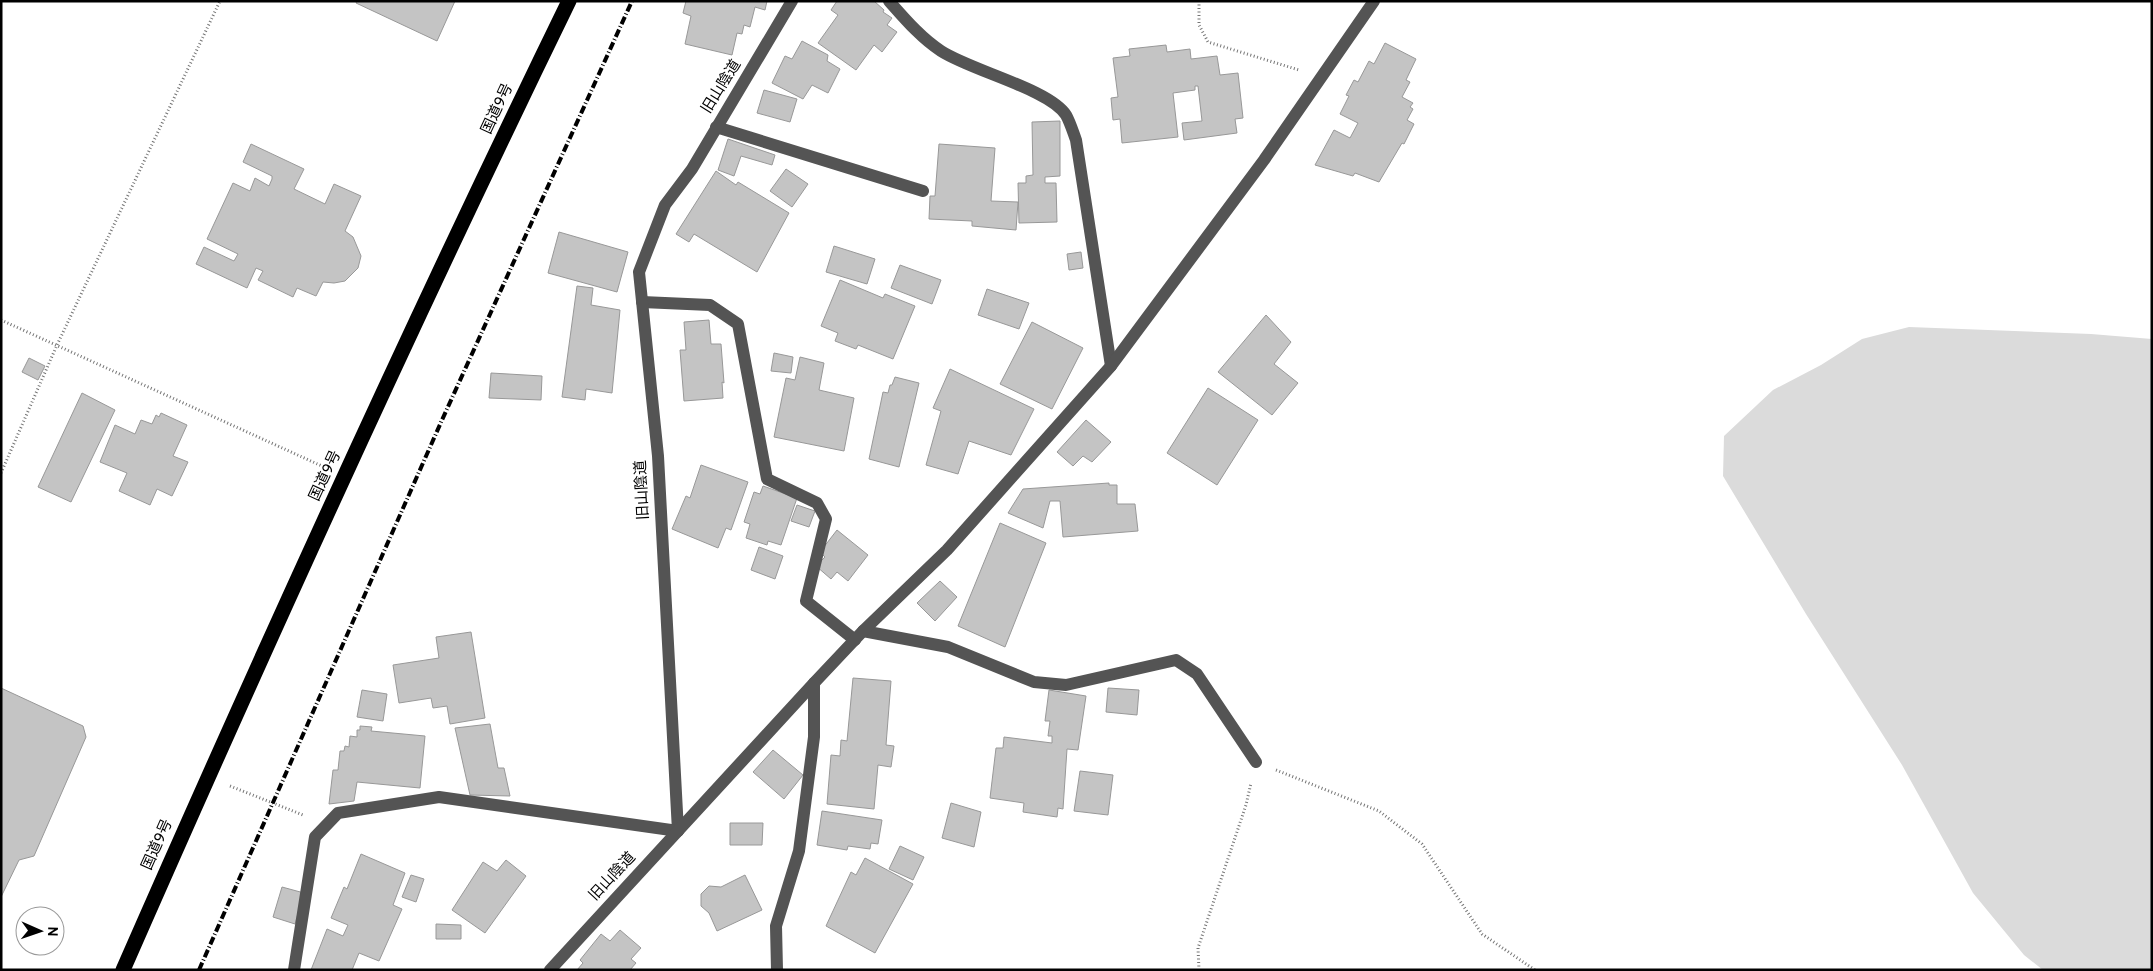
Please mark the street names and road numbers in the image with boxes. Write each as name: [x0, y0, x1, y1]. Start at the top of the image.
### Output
street label: 旧山陰道: [698, 57, 746, 117]
street label: 国道9号: [478, 81, 518, 137]
street label: 国道9号: [306, 448, 346, 504]
street label: 旧山陰道: [632, 460, 654, 520]
street label: 国道9号: [138, 816, 178, 874]
street label: 旧山陰道: [586, 849, 640, 905]

